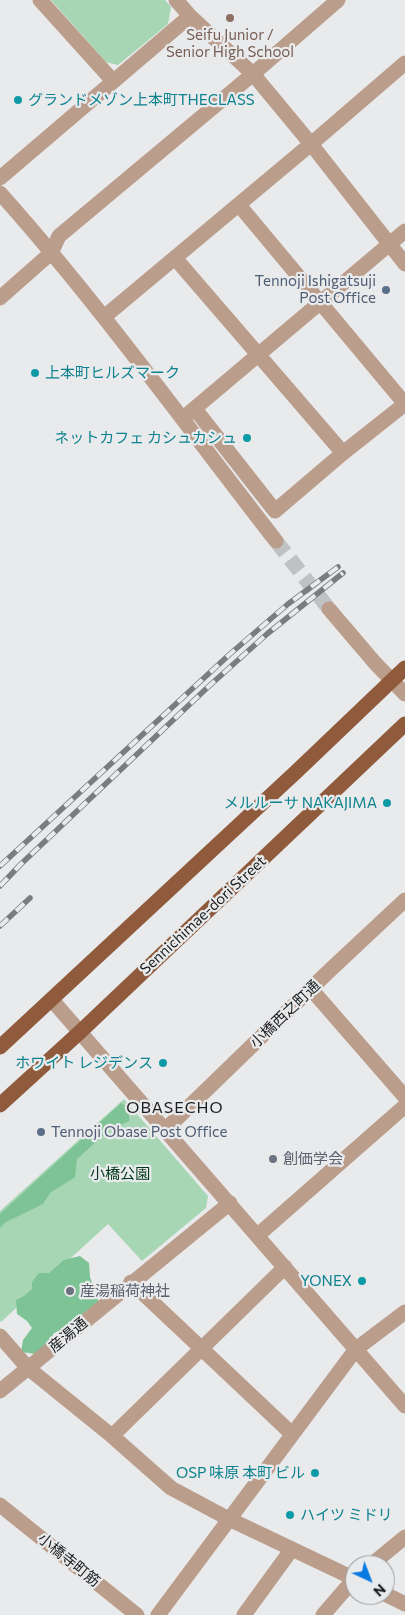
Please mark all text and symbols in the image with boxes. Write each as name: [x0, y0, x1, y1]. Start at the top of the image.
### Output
marker: Seifu Junior / Senior High School: [224, 12, 236, 24]
place label: Seifu Junior / Senior High School: [166, 26, 294, 61]
place label: グランドメゾン上本町THECLASS: [28, 91, 255, 109]
marker: グランドメゾン上本町THECLASS: [12, 94, 24, 106]
place label: Tennoji Ishigatsuji Post Office: [255, 272, 376, 307]
marker: Tennoji Ishigatsuji Post Office: [380, 284, 392, 296]
place label: 上本町ヒルズマーク: [45, 364, 180, 382]
marker: 上本町ヒルズマーク: [29, 367, 41, 379]
place label: ネットカフェ カシュカシュ: [54, 429, 237, 447]
marker: ネットカフェ カシュカシュ: [241, 432, 253, 444]
place label: メルルーサ NAKAJIMA: [224, 794, 377, 812]
marker: メルルーサ NAKAJIMA: [381, 797, 393, 809]
street label: Sennichimae-dori Street: [136, 852, 270, 978]
street label: 小橋西之町通: [246, 976, 324, 1052]
place label: ホワイト レジデンス: [15, 1054, 153, 1072]
marker: ホワイト レジデンス: [157, 1057, 169, 1069]
district label: OBASECHO: [125, 1098, 225, 1118]
place label: Tennoji Obase Post Office: [51, 1123, 227, 1141]
marker: Tennoji Obase Post Office: [35, 1126, 47, 1138]
place label: 創価学会: [283, 1150, 343, 1168]
marker: 創価学会: [267, 1153, 279, 1165]
park label: 小橋公園: [90, 1165, 150, 1183]
place label: YONEX: [300, 1272, 352, 1290]
marker: YONEX: [356, 1275, 368, 1287]
place label: 産湯稲荷神社: [80, 1282, 170, 1300]
marker: 産湯稲荷神社: [64, 1285, 76, 1297]
street label: 産湯通: [45, 1314, 91, 1356]
place label: OSP 味原 本町 ビル: [176, 1464, 305, 1482]
marker: OSP 味原 本町 ビル: [309, 1467, 321, 1479]
place label: ハイツ ミドリ: [300, 1506, 393, 1524]
marker: ハイツ ミドリ: [284, 1509, 296, 1521]
street label: 小橋寺町筋: [34, 1529, 104, 1591]
north arrow: [345, 1555, 395, 1605]
text: N: [370, 1581, 390, 1600]

